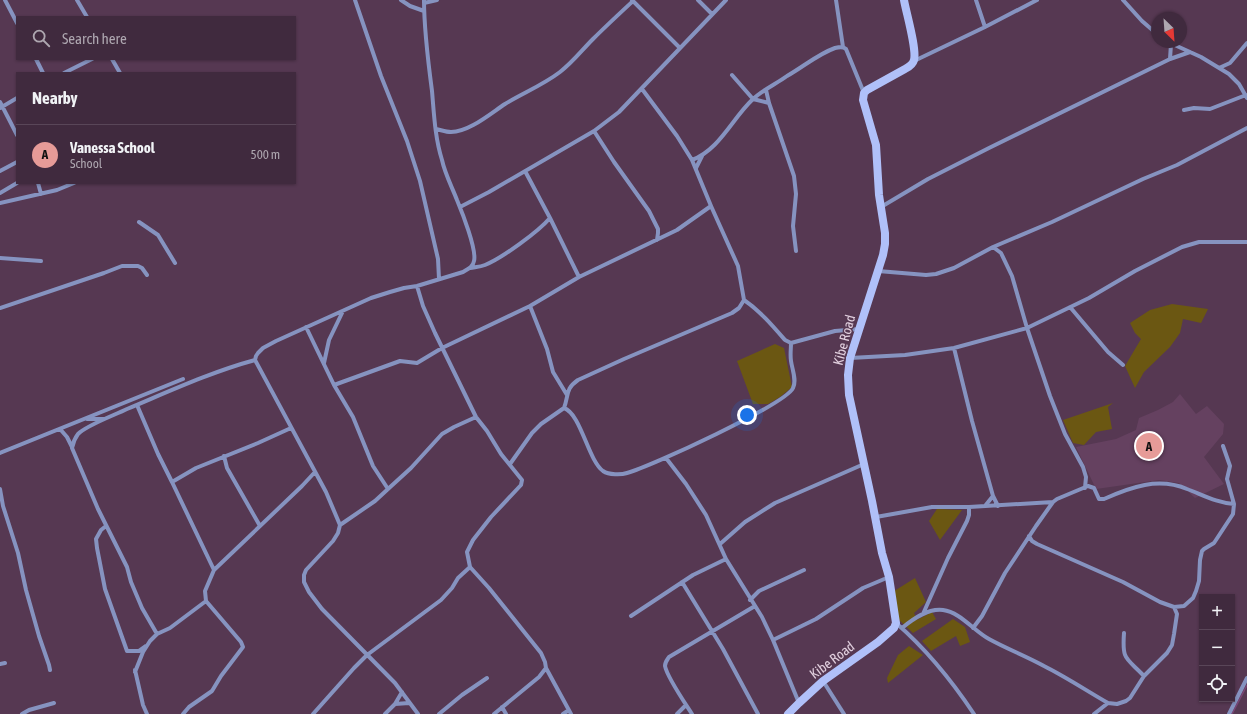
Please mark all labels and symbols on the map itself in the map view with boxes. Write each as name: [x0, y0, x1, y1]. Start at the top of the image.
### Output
north arrow: [1151, 12, 1187, 48]
street label: Kibe Road: [830, 313, 858, 367]
your location: [737, 405, 757, 425]
pin: A: [1136, 431, 1162, 461]
street label: Kibe Road: [807, 638, 857, 682]

